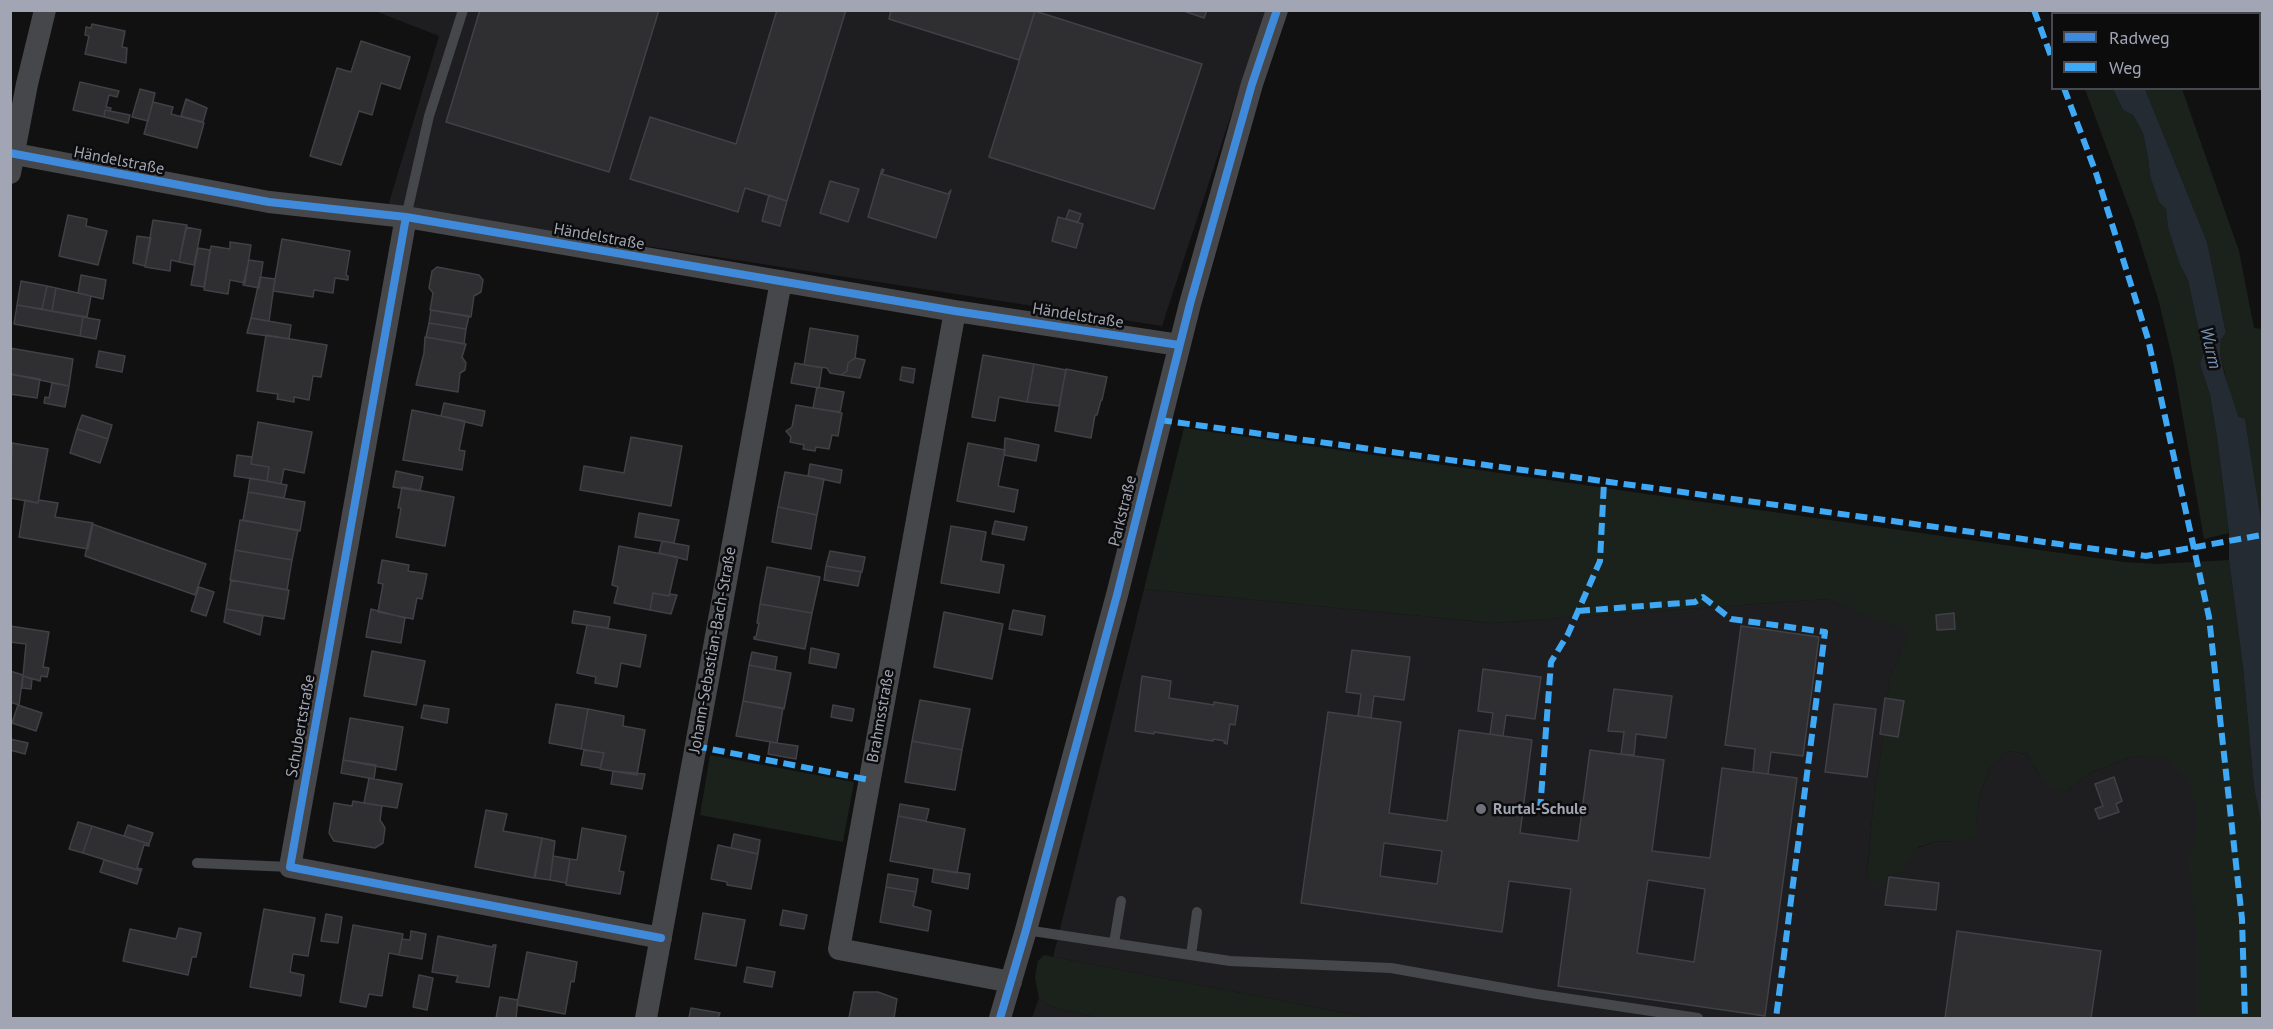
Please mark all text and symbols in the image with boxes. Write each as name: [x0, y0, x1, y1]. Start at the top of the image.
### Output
legend: [2051, 12, 2261, 90]
text: Radweg: [2109, 26, 2170, 49]
text: Weg: [2109, 56, 2142, 79]
street label: Händelstraße: [72, 143, 166, 179]
street label: Händelstraße: [552, 220, 646, 254]
street label: Händelstraße: [1031, 299, 1125, 333]
water label: Wurm: [2195, 325, 2225, 371]
street label: Parkstraße: [1105, 473, 1141, 549]
street label: Johann-Sebastian-Bach-Straße: [685, 545, 741, 755]
street label: Brahmsstraße: [863, 668, 899, 764]
street label: Schubertstraße: [282, 673, 320, 779]
place label: Rurtal-Schule: [1493, 799, 1587, 819]
marker: Rurtal-Schule: [1474, 802, 1488, 816]

